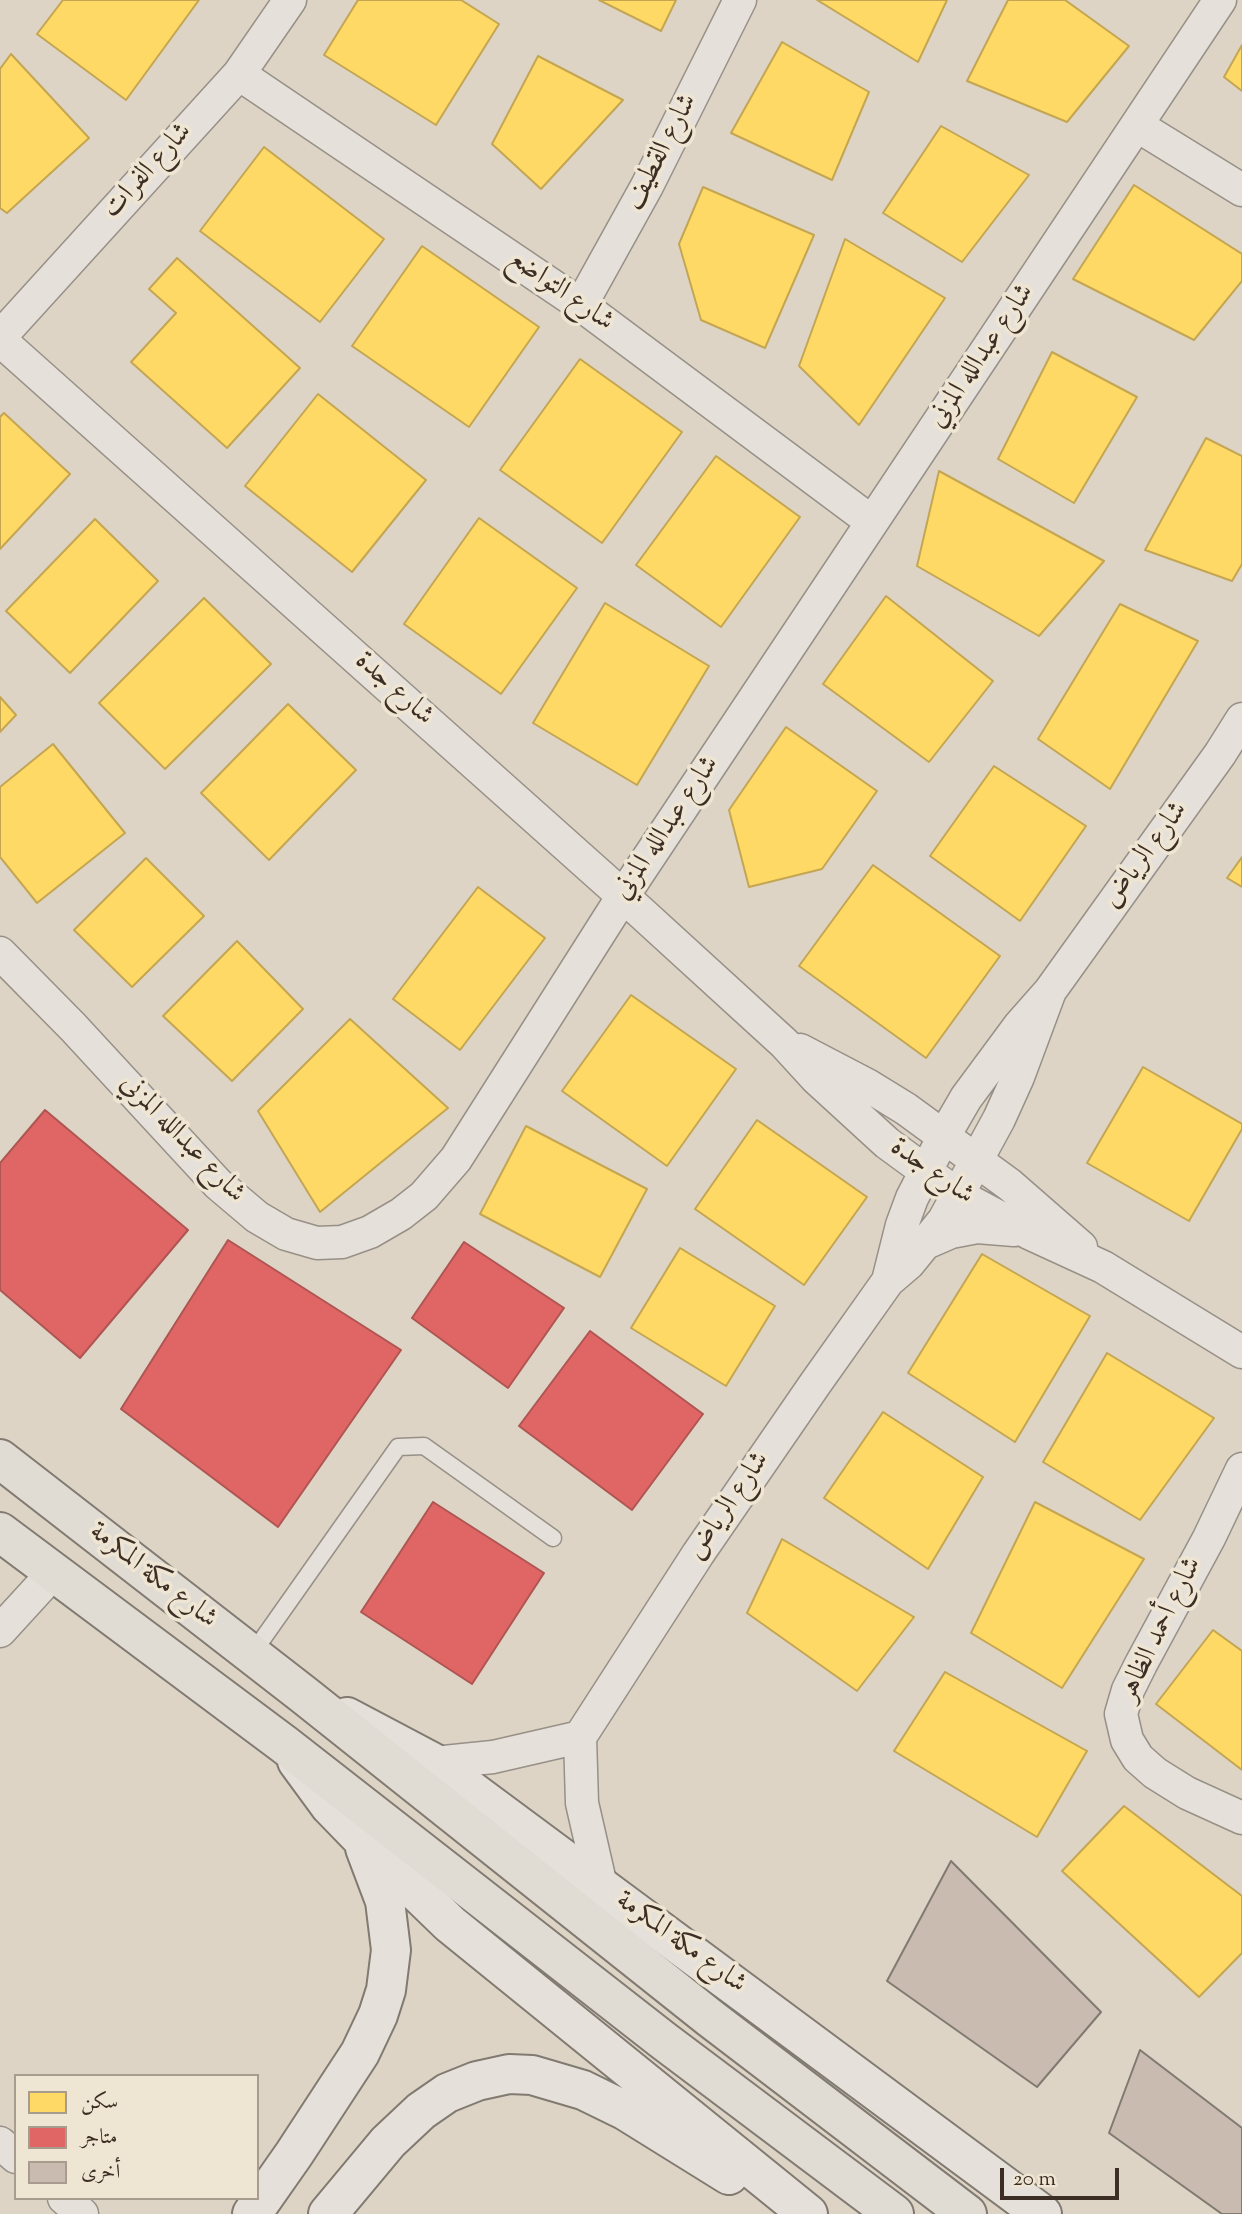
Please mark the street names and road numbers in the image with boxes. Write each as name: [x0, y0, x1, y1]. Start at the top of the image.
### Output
street label: شارع القطيف: [619, 89, 707, 217]
street label: شارع الفرات: [97, 117, 201, 227]
street label: شارع التواضع: [501, 243, 619, 341]
street label: شارع عبدالله المزني: [922, 279, 1044, 435]
street label: شارع جدة: [346, 646, 440, 734]
street label: شارع عبدالله المزني: [607, 751, 729, 907]
street label: شارع الرياض: [1097, 796, 1197, 916]
street label: شارع عبدالله المزني: [111, 1068, 251, 1212]
street label: شارع جدة: [882, 1132, 980, 1214]
street label: شارع الرياض: [681, 1446, 779, 1568]
street label: شارع مكة المكرمة: [81, 1516, 223, 1638]
street label: شارع أحمد الظاهر: [1113, 1553, 1211, 1707]
street label: شارع مكة المكرمة: [608, 1885, 752, 2003]

